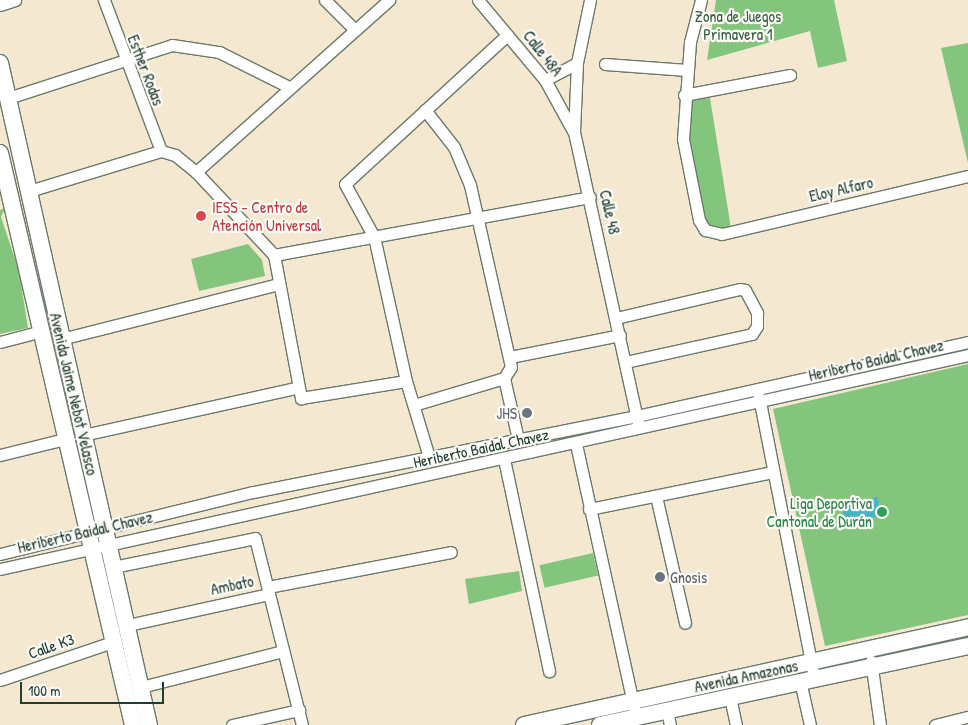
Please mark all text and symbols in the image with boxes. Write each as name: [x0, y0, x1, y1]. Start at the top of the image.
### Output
park label: Zona de Juegos Primavera 1: [695, 6, 781, 44]
street label: Calle 48A: [519, 26, 567, 80]
street label: Esther Rodas: [124, 32, 168, 108]
street label: Eloy Alfaro: [807, 172, 875, 206]
street label: Calle 48: [596, 188, 624, 236]
place label: IESS - Centro de Atención Universal: [212, 197, 321, 235]
marker: IESS - Centro de Atención Universal: [194, 209, 208, 223]
street label: Avenida Jaime Nebot Velasco: [46, 311, 102, 477]
street label: Heriberto Baidal Chavez: [807, 335, 945, 385]
place label: JHS: [496, 403, 517, 423]
marker: JHS: [521, 407, 533, 419]
street label: Heriberto Baidal Chavez: [411, 424, 551, 472]
place label: Liga Deportiva Cantonal de Durán: [766, 493, 872, 531]
marker: Liga Deportiva Cantonal de Durán: [876, 506, 888, 518]
street label: Heriberto Baidal Chavez: [16, 507, 154, 557]
place label: Gnosis: [670, 567, 707, 587]
street label: Ambato: [209, 571, 255, 599]
marker: Gnosis: [654, 571, 666, 583]
street label: Calle K3: [25, 629, 77, 663]
street label: Avenida Amazonas: [692, 656, 800, 696]
scale bar: [22, 672, 166, 704]
text: 100 m: [28, 680, 61, 701]

